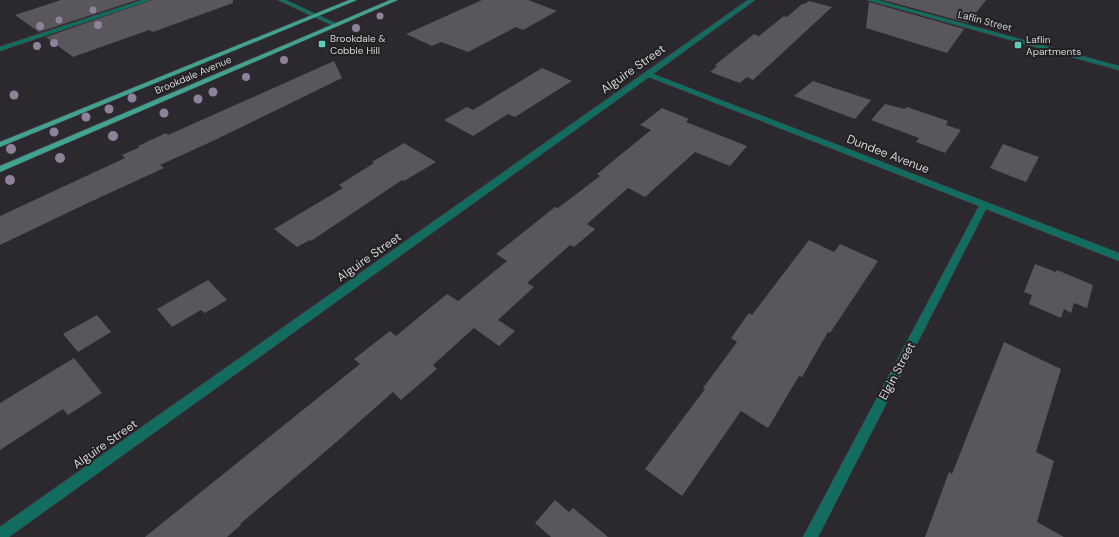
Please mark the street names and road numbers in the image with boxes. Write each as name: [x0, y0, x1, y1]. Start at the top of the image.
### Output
street label: Laflin Street: [957, 8, 1014, 34]
street label: Alguire Street: [598, 41, 669, 97]
street label: Brookdale Avenue: [153, 53, 234, 97]
street label: Dundee Avenue: [844, 131, 932, 177]
street label: Alguire Street: [334, 229, 405, 285]
street label: Elgin Street: [875, 339, 919, 403]
street label: Alguire Street: [70, 416, 141, 472]

